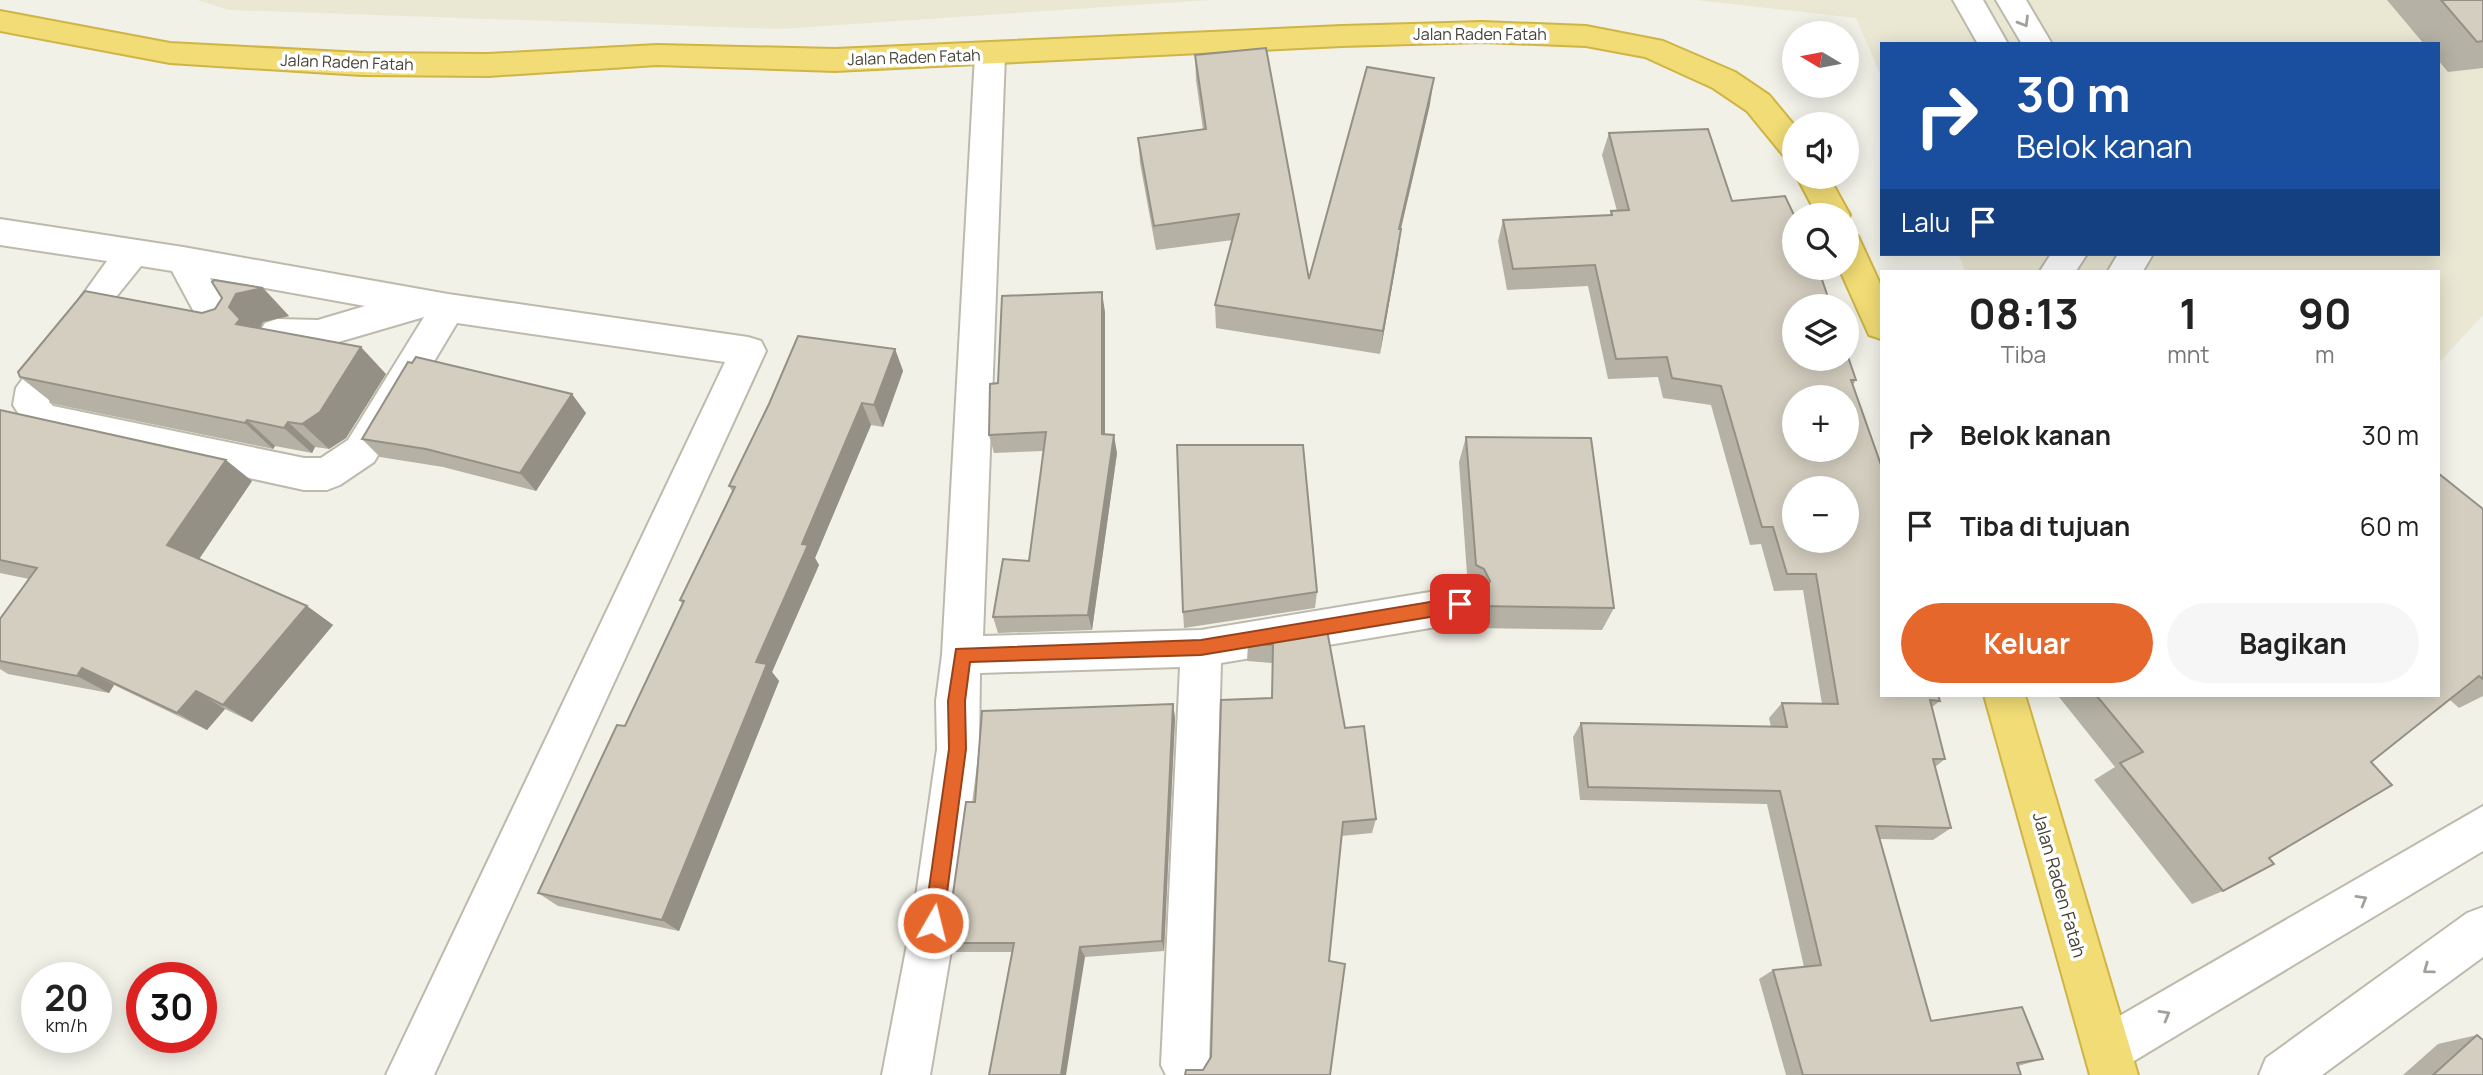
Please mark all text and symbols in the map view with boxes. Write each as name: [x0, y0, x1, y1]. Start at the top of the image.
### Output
one-way arrow: [2016, 14, 2029, 27]
north arrow: [1782, 21, 1858, 98]
map controls: [1782, 21, 1859, 553]
street label: Jalan Raden Fatah: [1413, 23, 1547, 45]
street label: Jalan Raden Fatah: [847, 44, 981, 70]
street label: Jalan Raden Fatah: [280, 49, 414, 75]
text: 30 m: [2016, 60, 2131, 127]
icon: right: [1901, 70, 1992, 161]
button: sound: [1782, 112, 1859, 189]
text: Belok kanan: [2016, 124, 2192, 168]
button: search: [1782, 203, 1859, 280]
icon: arrive: [1964, 203, 2002, 241]
text: Lalu: [1901, 204, 1950, 240]
text: 08:13: [1968, 284, 2079, 342]
text: 1: [2179, 284, 2198, 342]
text: 90: [2298, 284, 2352, 342]
button: layers: [1782, 294, 1859, 371]
text: Tiba: [2001, 338, 2046, 370]
text: mnt: [2167, 338, 2210, 370]
text: m: [2315, 338, 2335, 370]
button: +: [1782, 385, 1859, 462]
icon: right: [1901, 416, 1939, 454]
text: Belok kanan: [1960, 417, 2111, 453]
text: 30 m: [2362, 417, 2419, 453]
button: −: [1782, 476, 1859, 553]
icon: arrive: [1901, 507, 1939, 545]
text: Tiba di tujuan: [1960, 508, 2130, 544]
text: 60 m: [2360, 508, 2419, 544]
pin: [1430, 574, 1490, 634]
icon: arrive: [1441, 585, 1479, 623]
button: Keluar: [1901, 603, 2153, 683]
button: Bagikan: [2167, 603, 2419, 683]
street label: Jalan Raden Fatah: [2028, 809, 2092, 960]
position arrow: [896, 886, 970, 960]
one-way arrow: [2354, 896, 2367, 909]
one-way arrow: [2423, 960, 2436, 973]
speed limit sign: 30: [126, 962, 217, 1053]
text: 20: [45, 974, 88, 1022]
one-way arrow: [2158, 1010, 2171, 1023]
text: km/h: [46, 1013, 87, 1037]

